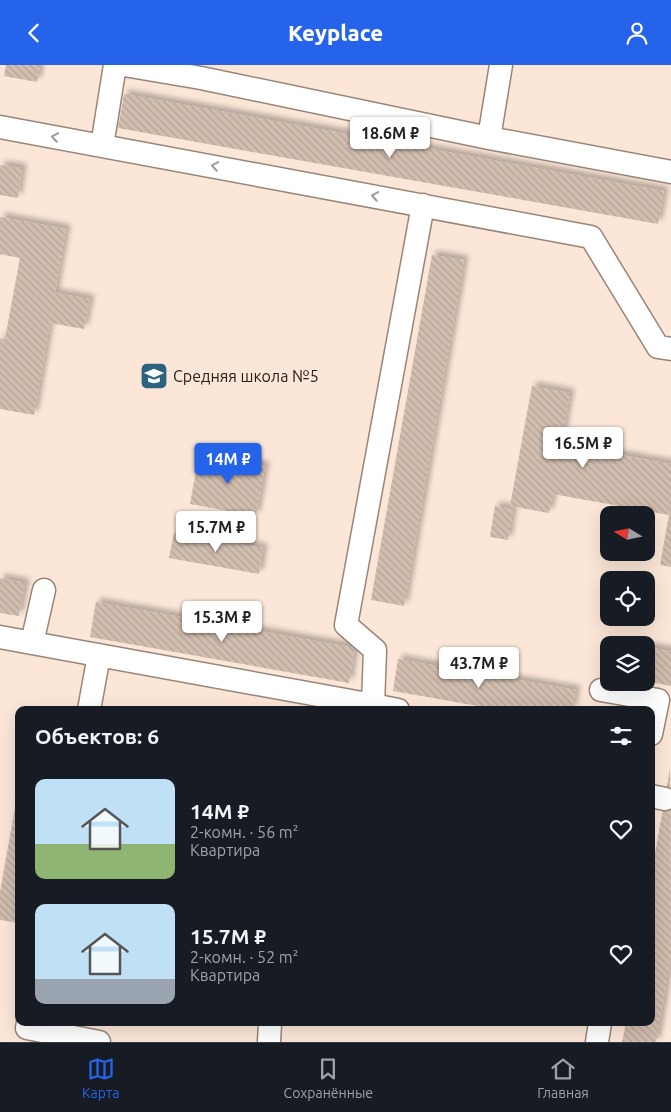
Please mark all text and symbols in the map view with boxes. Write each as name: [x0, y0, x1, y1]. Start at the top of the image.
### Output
icon: back: [20, 19, 48, 47]
icon: person: [623, 19, 651, 47]
text: Keyplace: [288, 20, 383, 45]
pin: 18.6M ₽: [344, 117, 436, 159]
text: 18.6M ₽: [361, 124, 419, 142]
one-way arrow: [51, 133, 60, 143]
one-way arrow: [211, 162, 219, 172]
one-way arrow: [370, 191, 379, 202]
school or university icon: Средняя школа №5: [139, 361, 169, 391]
place label: Средняя школа №5: [173, 367, 319, 385]
pin: 16.5M ₽: [537, 427, 629, 469]
text: 16.5M ₽: [554, 434, 612, 452]
pin: 14M ₽: [193, 443, 263, 485]
text: 14M ₽: [205, 450, 251, 468]
north arrow: [600, 506, 655, 561]
map controls: [600, 506, 655, 691]
pin: 15.7M ₽: [170, 511, 262, 553]
text: 15.7M ₽: [187, 518, 245, 536]
button: locate: [600, 571, 655, 626]
pin: 15.3M ₽: [176, 601, 268, 643]
text: 15.3M ₽: [193, 608, 251, 626]
button: layers: [600, 636, 655, 691]
pin: 43.7M ₽: [433, 647, 525, 689]
text: 43.7M ₽: [450, 654, 508, 672]
icon: filters: [607, 722, 635, 750]
text: Объектов: 6: [35, 724, 159, 748]
icon: home: [75, 799, 135, 859]
text: 14M ₽: [190, 799, 249, 823]
icon: heart: [607, 815, 635, 843]
text: 2-комн. · 56 m²: [190, 823, 298, 841]
text: Квартира: [190, 841, 260, 859]
icon: home: [75, 924, 135, 984]
text: 15.7M ₽: [190, 924, 266, 948]
icon: heart: [607, 940, 635, 968]
text: 2-комн. · 52 m²: [190, 948, 298, 966]
text: Квартира: [190, 966, 260, 984]
tab: Карта: [82, 1055, 119, 1101]
tab: Сохранённые: [284, 1055, 373, 1101]
tab: Главная: [537, 1055, 589, 1101]

